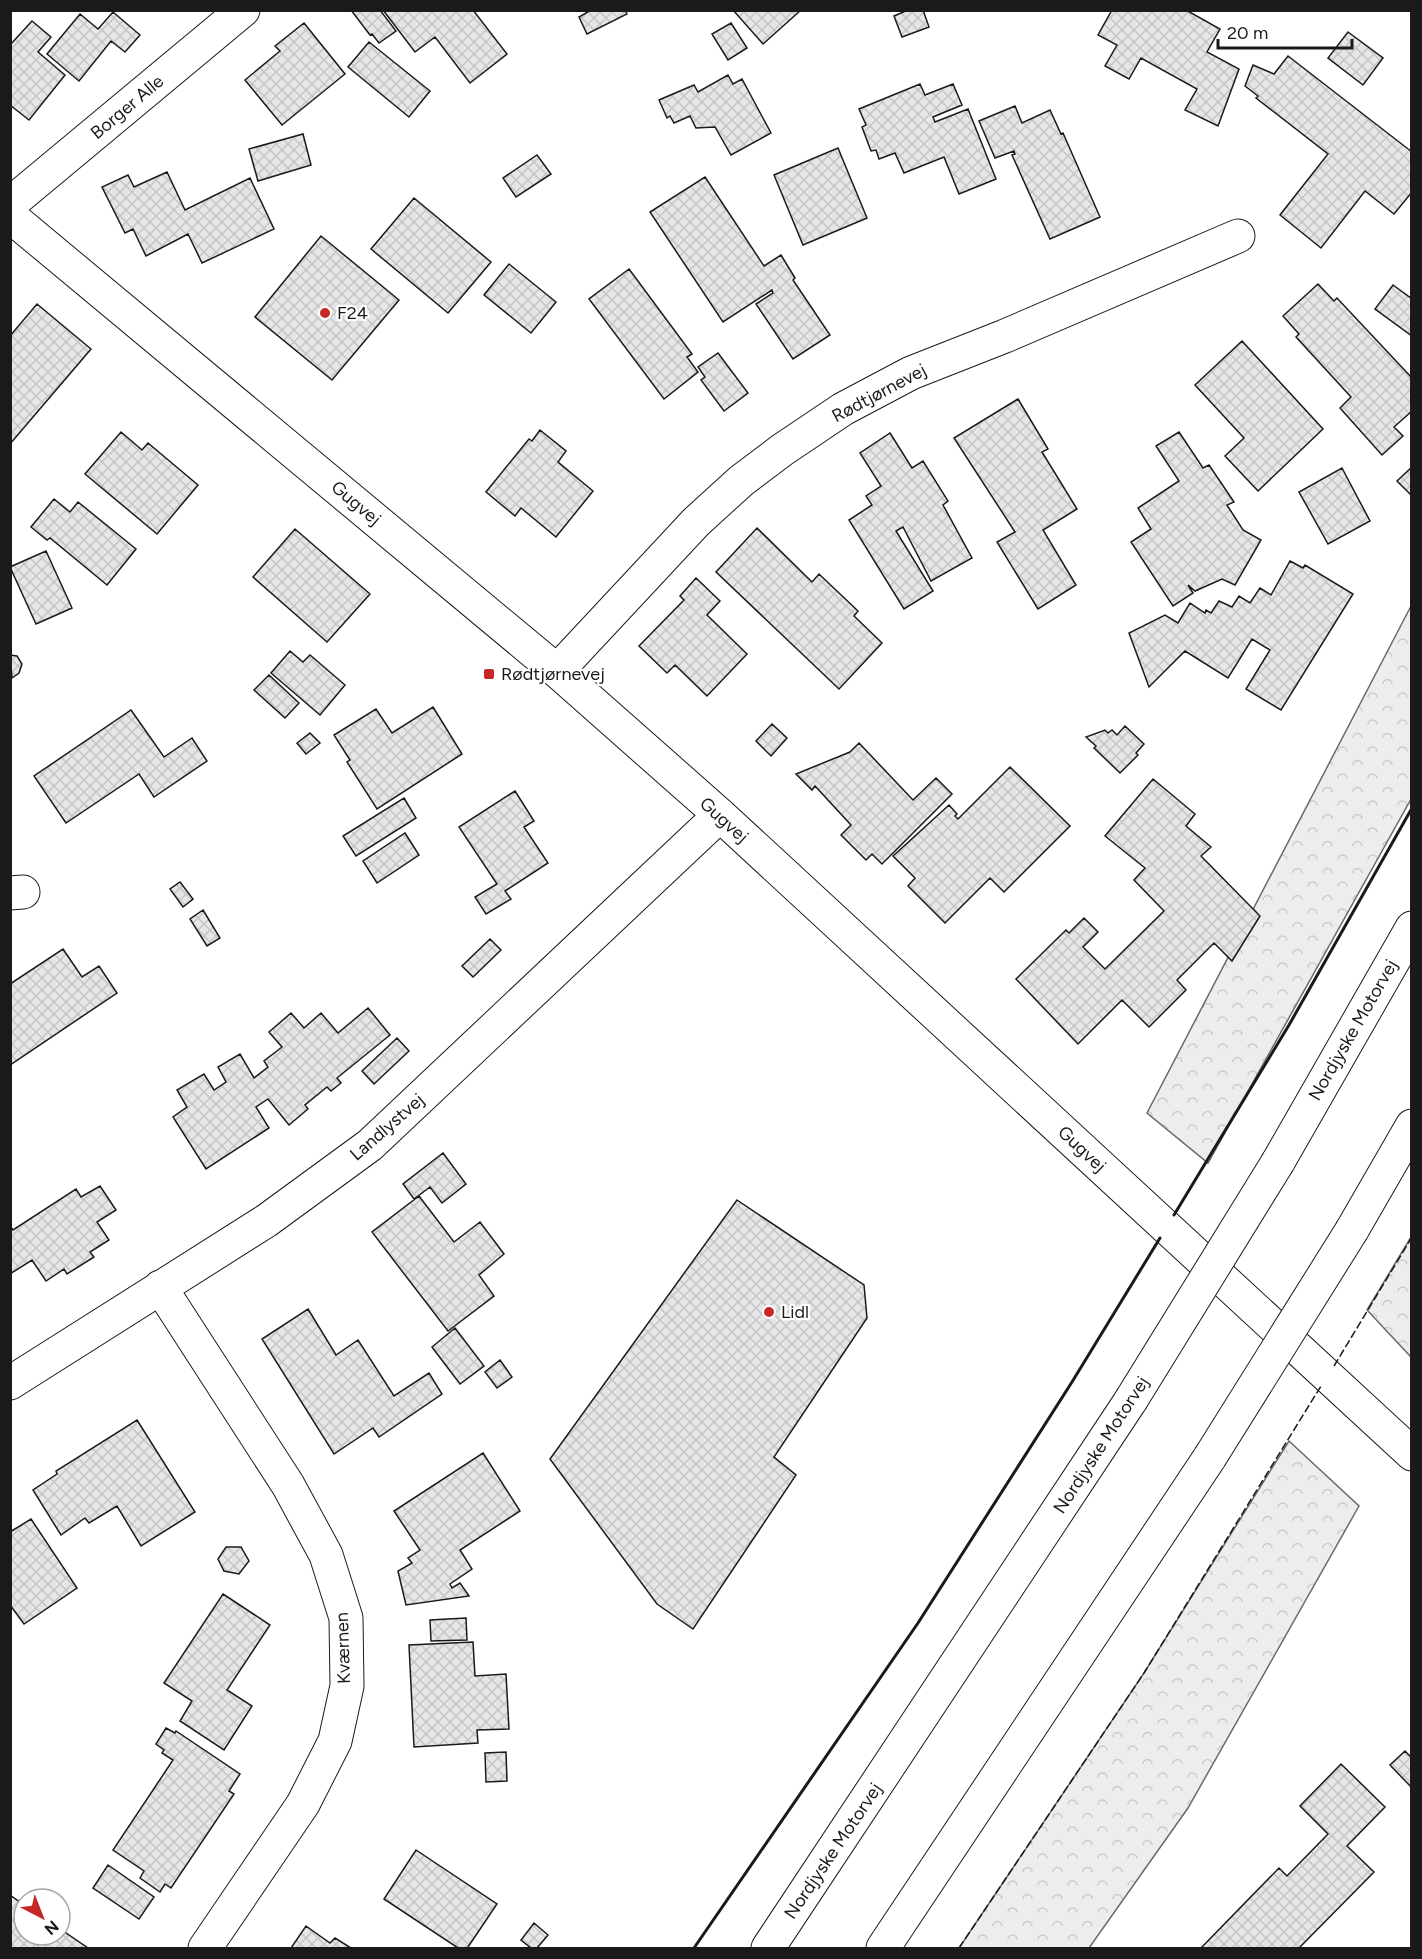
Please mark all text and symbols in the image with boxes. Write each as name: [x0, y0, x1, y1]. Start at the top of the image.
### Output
scale bar: [1218, 12, 1352, 50]
text: 20 m: [1227, 22, 1268, 44]
street label: Borger Alle: [86, 70, 168, 144]
place label: F24: [337, 302, 368, 324]
marker: F24: [318, 306, 332, 320]
street label: Rødtjørnevej: [828, 359, 930, 427]
street label: Gugvej: [327, 476, 385, 530]
place label: Rødtjørnevej: [501, 663, 605, 685]
marker: Rødtjørnevej: [482, 667, 496, 681]
street label: Gugvej: [695, 792, 753, 848]
street label: Nordjyske Motorvej: [1304, 956, 1402, 1104]
street label: Landlystvej: [345, 1089, 429, 1165]
street label: Gugvej: [1053, 1121, 1111, 1177]
place label: Lidl: [781, 1301, 809, 1323]
marker: Lidl: [762, 1305, 776, 1319]
street label: Nordjyske Motorvej: [1048, 1372, 1154, 1518]
street label: Kværnen: [331, 1612, 355, 1684]
street label: Nordjyske Motorvej: [779, 1779, 887, 1923]
north arrow: [12, 1887, 72, 1947]
text: N: [41, 1917, 63, 1939]

